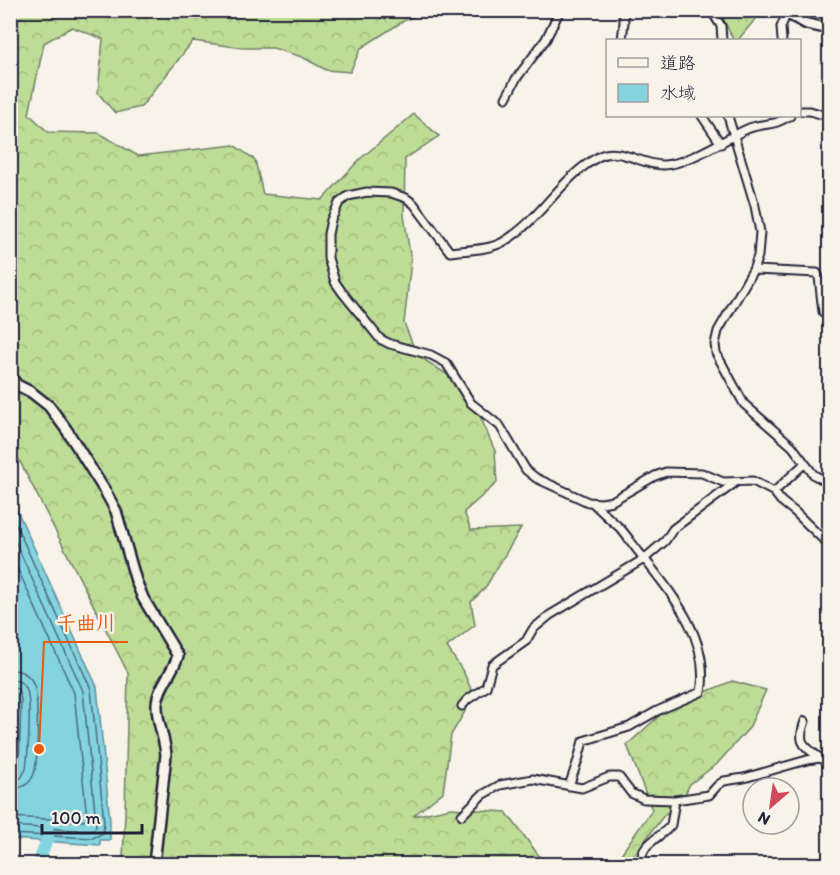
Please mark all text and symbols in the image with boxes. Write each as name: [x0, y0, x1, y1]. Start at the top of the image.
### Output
legend: [606, 39, 801, 117]
text: 道路: [660, 52, 696, 74]
text: 水域: [660, 82, 696, 104]
callout: 千曲川: [44, 604, 128, 642]
text: 千曲川: [56, 611, 116, 635]
north arrow: [741, 776, 801, 836]
scale bar: [42, 797, 142, 835]
text: 100 m: [51, 807, 101, 829]
text: N: [755, 808, 773, 830]

